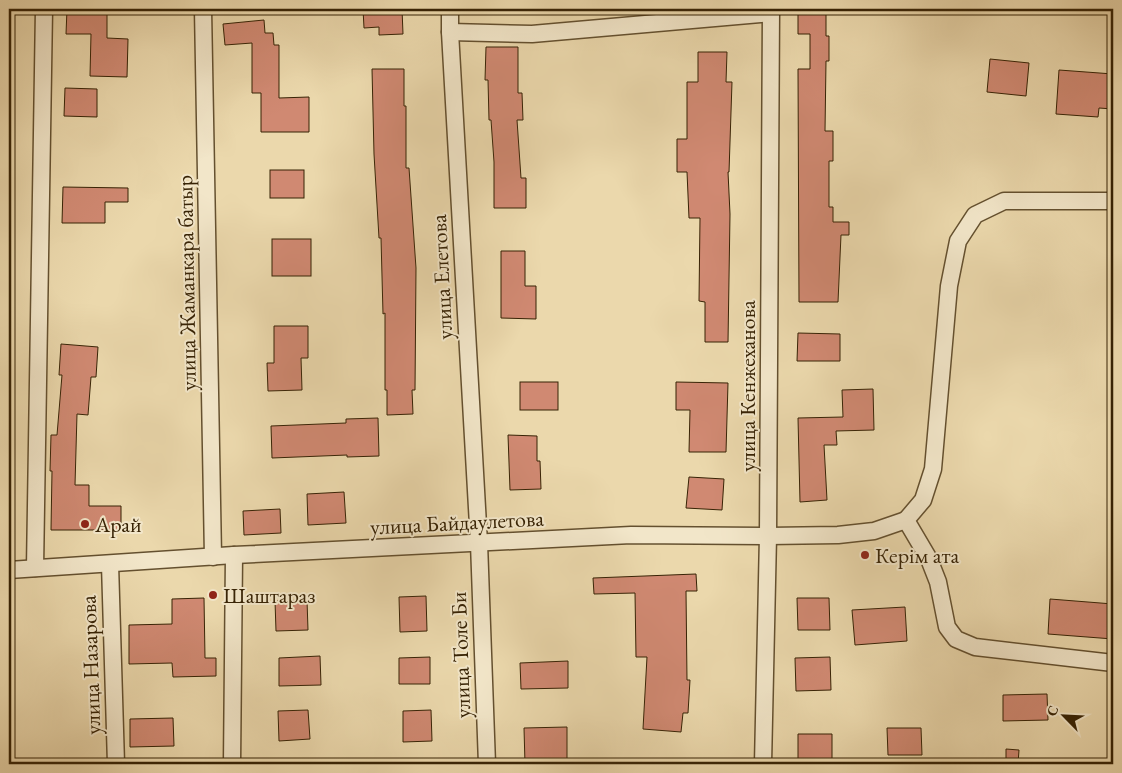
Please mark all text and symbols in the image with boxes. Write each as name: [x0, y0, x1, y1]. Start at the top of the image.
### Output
street label: улица Жаманкара батыр: [170, 175, 203, 391]
street label: улица Елетова: [424, 213, 459, 340]
street label: улица Кенжеханова: [733, 300, 762, 472]
street label: улица Байдаулетова: [369, 503, 545, 542]
place label: Арай: [94, 510, 142, 539]
marker: Арай: [79, 518, 91, 530]
place label: Керім ата: [875, 541, 959, 570]
marker: Керім ата: [859, 549, 871, 561]
place label: Шаштараз: [223, 581, 316, 610]
marker: Шаштараз: [207, 589, 219, 601]
street label: улица Толе Би: [444, 591, 477, 719]
street label: улица Назарова: [74, 594, 107, 735]
north arrow: [1040, 690, 1090, 740]
text: С: [1042, 702, 1062, 719]

